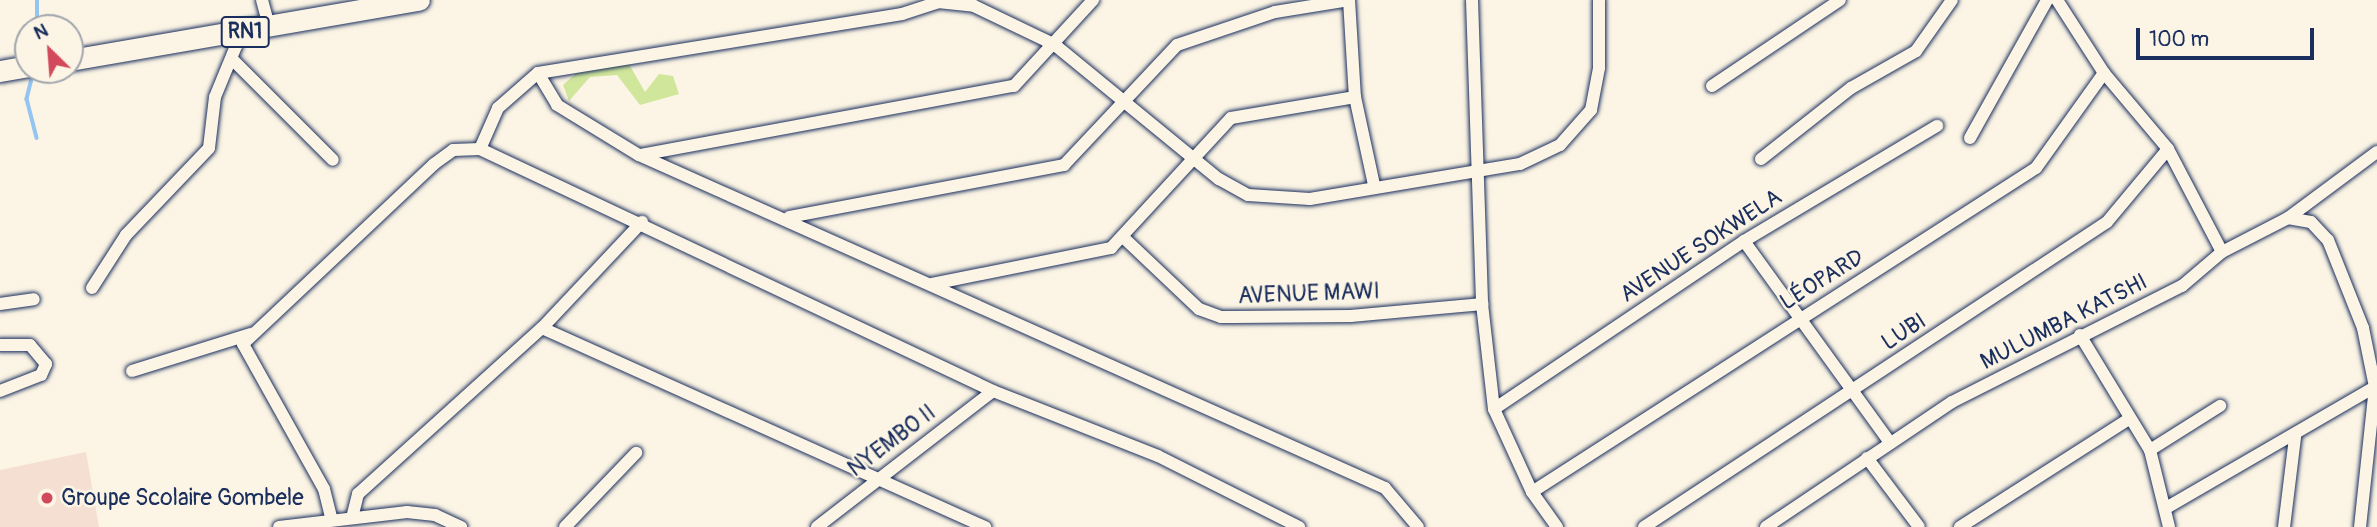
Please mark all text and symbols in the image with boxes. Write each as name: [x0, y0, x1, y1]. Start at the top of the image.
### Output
north arrow: [14, 14, 84, 84]
road number: RN1: [220, 14, 270, 50]
scale bar: [2139, 14, 2318, 58]
text: N: [30, 18, 52, 45]
text: 100 m: [2149, 26, 2209, 53]
street label: AVENUE SOKWELA: [1615, 183, 1787, 309]
street label: LÉOPARD: [1775, 244, 1869, 316]
street label: MULUMBA KATSHI: [1976, 268, 2152, 376]
street label: AVENUE MAWI: [1238, 278, 1380, 310]
street label: LUBI: [1876, 307, 1932, 357]
street label: NYEMBO II: [843, 399, 941, 483]
place label: Groupe Scolaire Gombele: [61, 484, 304, 512]
marker: Groupe Scolaire Gombele: [39, 490, 55, 506]

